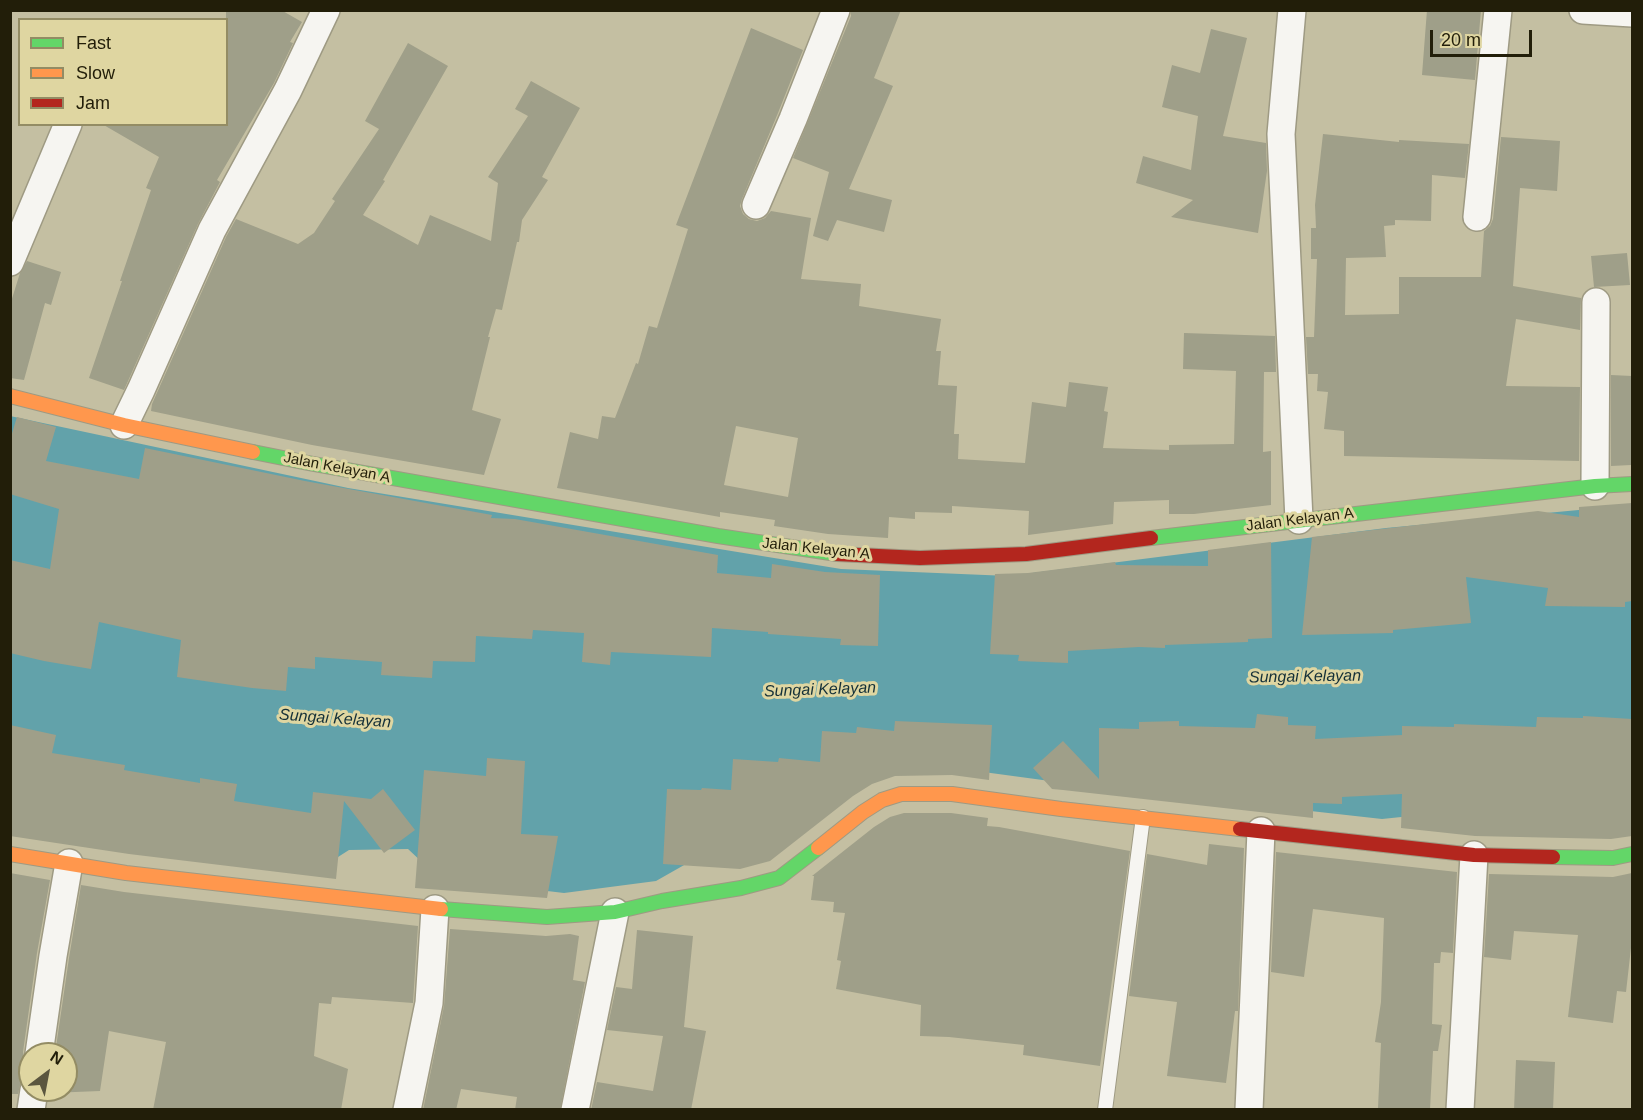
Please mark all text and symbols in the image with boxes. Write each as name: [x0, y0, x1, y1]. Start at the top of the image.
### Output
legend: [18, 18, 228, 126]
scale bar: [1433, 18, 1535, 56]
text: 20 m: [1441, 30, 1481, 50]
text: Fast: [76, 33, 111, 53]
text: Slow: [76, 63, 115, 83]
text: Jam: [76, 93, 110, 113]
street label: Jalan Kelayan A: [282, 449, 392, 487]
street label: Jalan Kelayan A: [1245, 504, 1355, 536]
street label: Jalan Kelayan A: [761, 534, 871, 564]
water label: Sungai Kelayan: [1249, 666, 1361, 688]
water label: Sungai Kelayan: [764, 678, 876, 702]
water label: Sungai Kelayan: [278, 706, 392, 732]
north arrow: [18, 1042, 78, 1102]
text: N: [47, 1048, 66, 1068]

